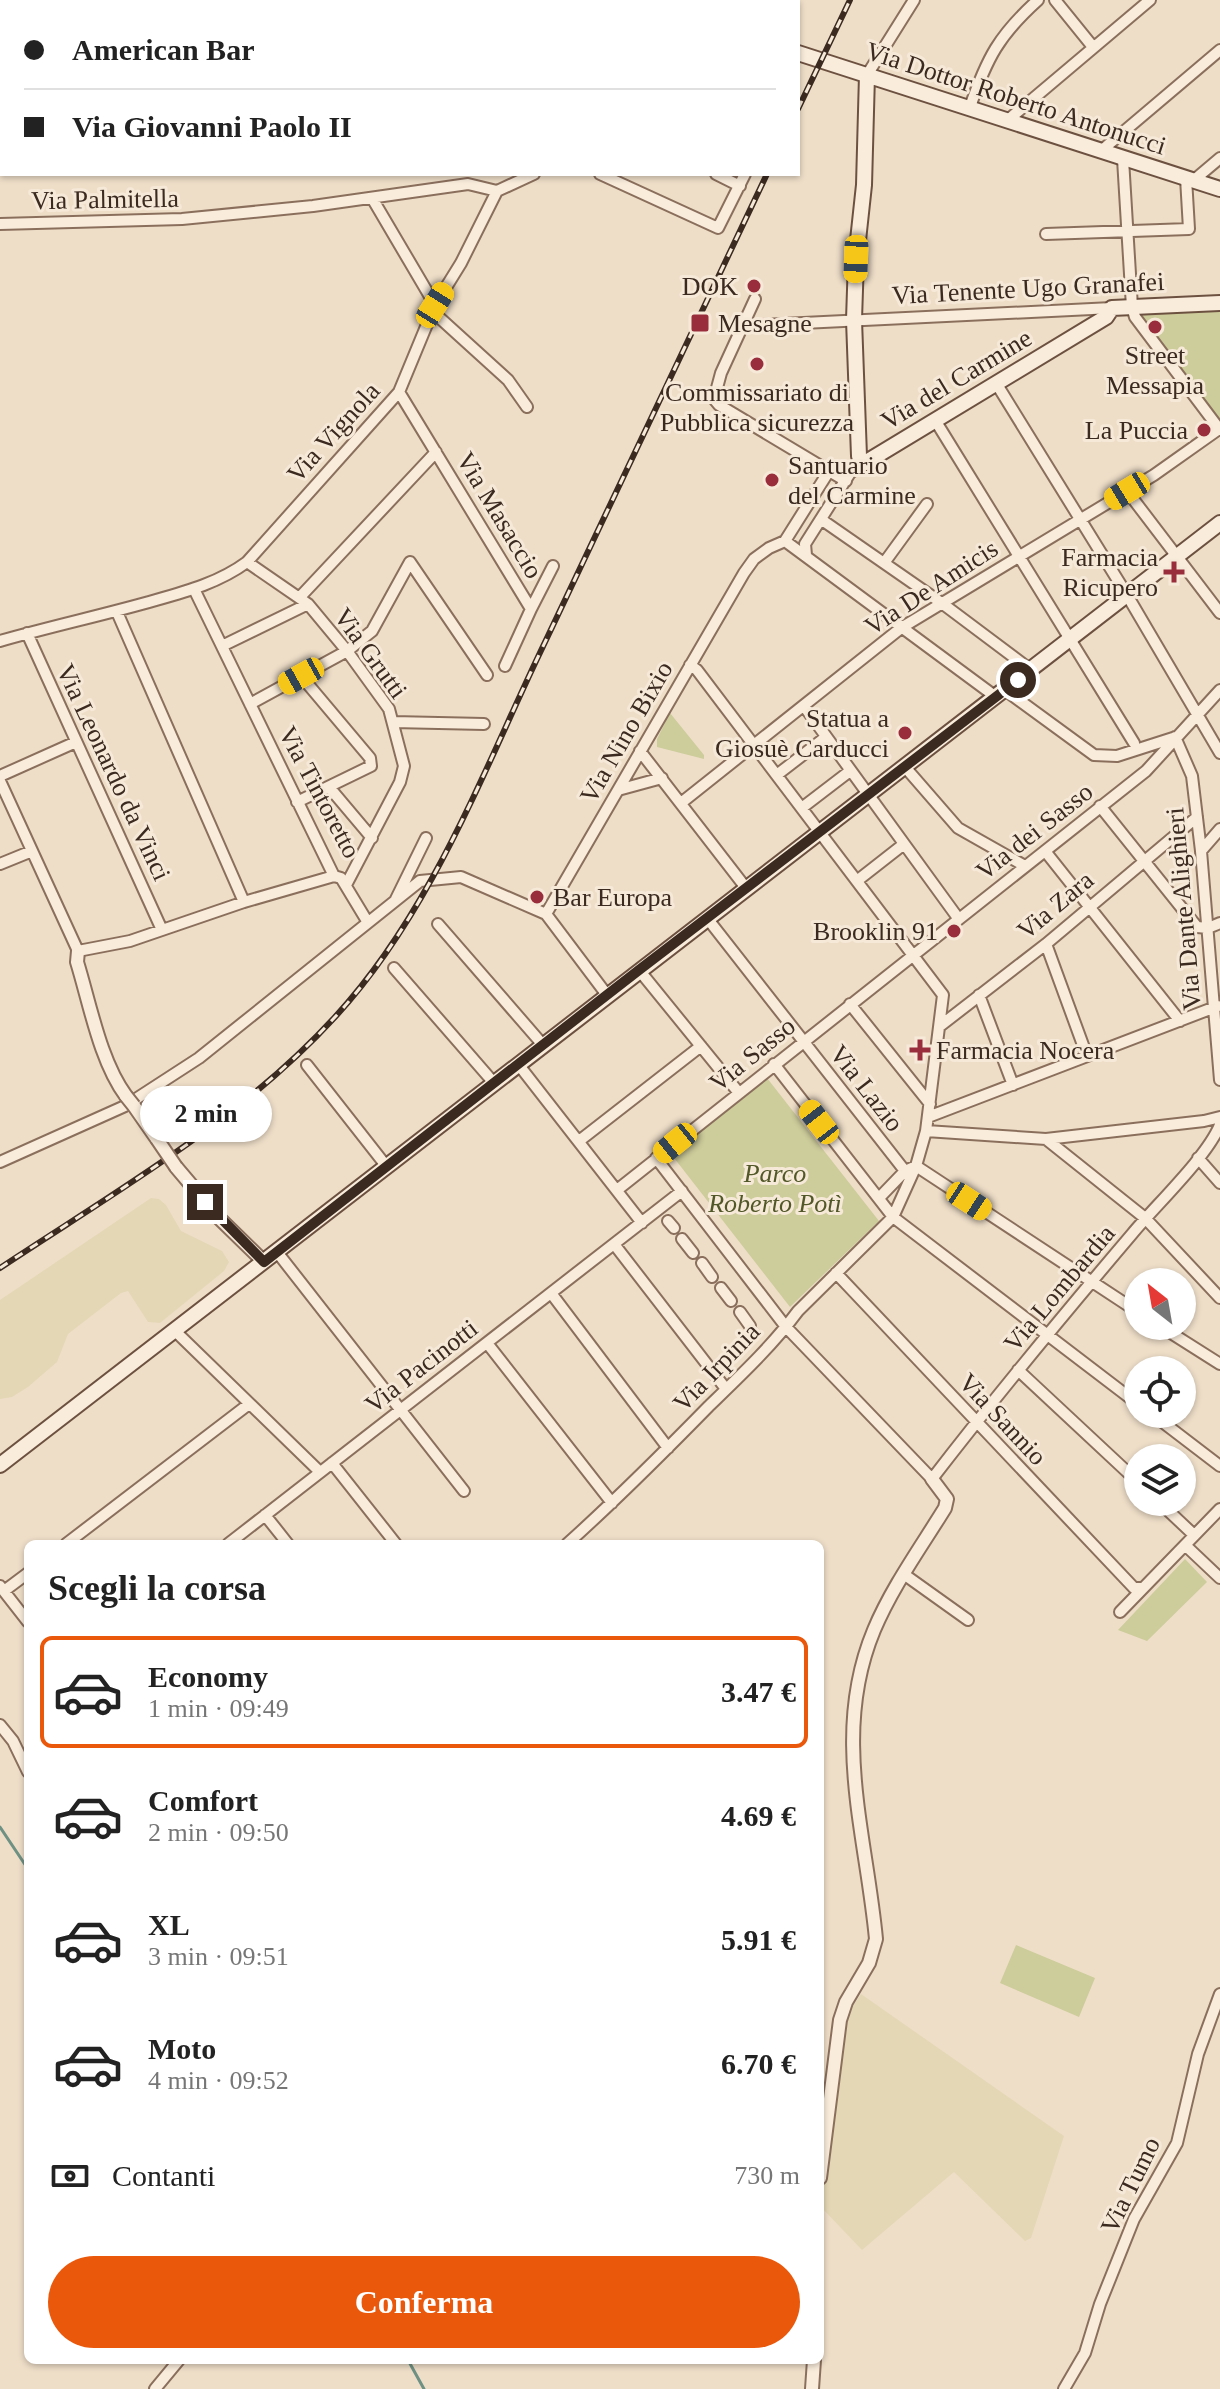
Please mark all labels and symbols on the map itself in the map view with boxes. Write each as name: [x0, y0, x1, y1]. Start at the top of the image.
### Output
street label: Via Dottor Roberto Antonucci: [862, 36, 1170, 161]
street label: Via Palmitella: [31, 184, 180, 215]
car: [843, 235, 869, 283]
street label: Via Tenente Ugo Granafei: [891, 267, 1165, 310]
place label: DOK: [682, 272, 738, 301]
marker: DOK: [745, 277, 763, 295]
car: [412, 278, 458, 332]
place label: Mesagne: [718, 309, 812, 338]
marker: Mesagne: [689, 312, 711, 334]
marker: Street Messapia: [1146, 318, 1164, 336]
street label: Via del Carmine: [876, 323, 1037, 436]
place label: Street Messapia: [1106, 341, 1205, 400]
marker: Commissariato di Pubblica sicurezza: [748, 355, 766, 373]
street label: Via Vignola: [281, 376, 386, 488]
place label: Commissariato di Pubblica sicurezza: [660, 378, 855, 437]
place label: La Puccia: [1085, 416, 1188, 445]
marker: La Puccia: [1195, 421, 1213, 439]
street label: Via Masaccio: [451, 447, 549, 584]
place label: Santuario del Carmine: [788, 451, 916, 510]
car: [1100, 468, 1154, 514]
marker: Santuario del Carmine: [763, 471, 781, 489]
street label: Via De Amicis: [859, 534, 1003, 641]
place label: Farmacia Ricupero: [1061, 543, 1158, 602]
marker: Farmacia Ricupero: [1165, 563, 1183, 581]
street label: Via Grutti: [328, 602, 413, 704]
car: [274, 654, 328, 698]
street label: Via Nino Bixio: [574, 656, 679, 808]
street label: Via Leonardo da Vinci: [51, 659, 176, 885]
route start: [1000, 662, 1036, 698]
place label: Statua a Giosuè Carducci: [715, 704, 889, 763]
street label: Via Tintoretto: [273, 721, 366, 863]
marker: Statua a Giosuè Carducci: [896, 724, 914, 742]
street label: Via dei Sasso: [970, 777, 1098, 886]
street label: Via Dante Alighieri: [1160, 806, 1207, 1012]
street label: Via Zara: [1011, 865, 1099, 945]
place label: Bar Europa: [553, 883, 673, 912]
marker: Bar Europa: [528, 888, 546, 906]
place label: Brooklin 91: [813, 917, 938, 946]
marker: Brooklin 91: [945, 922, 963, 940]
street label: Via Sasso: [704, 1011, 801, 1098]
place label: Farmacia Nocera: [936, 1036, 1115, 1065]
street label: Via Lazio: [824, 1039, 909, 1137]
marker: Farmacia Nocera: [911, 1041, 929, 1059]
callout: 2 min: [139, 1086, 271, 1142]
car: [795, 1096, 843, 1148]
car: [649, 1119, 701, 1167]
park label: Parco Roberto Potì: [707, 1159, 842, 1218]
car: [942, 1178, 996, 1224]
route end: [187, 1184, 223, 1220]
street label: Via Lombardia: [998, 1219, 1121, 1358]
north arrow: [1124, 1268, 1196, 1340]
street label: Via Pacinotti: [359, 1313, 483, 1419]
street label: Via Irpinia: [667, 1317, 766, 1418]
street label: Via Sannio: [953, 1368, 1052, 1471]
street label: Via Tumo: [1095, 2132, 1166, 2238]

